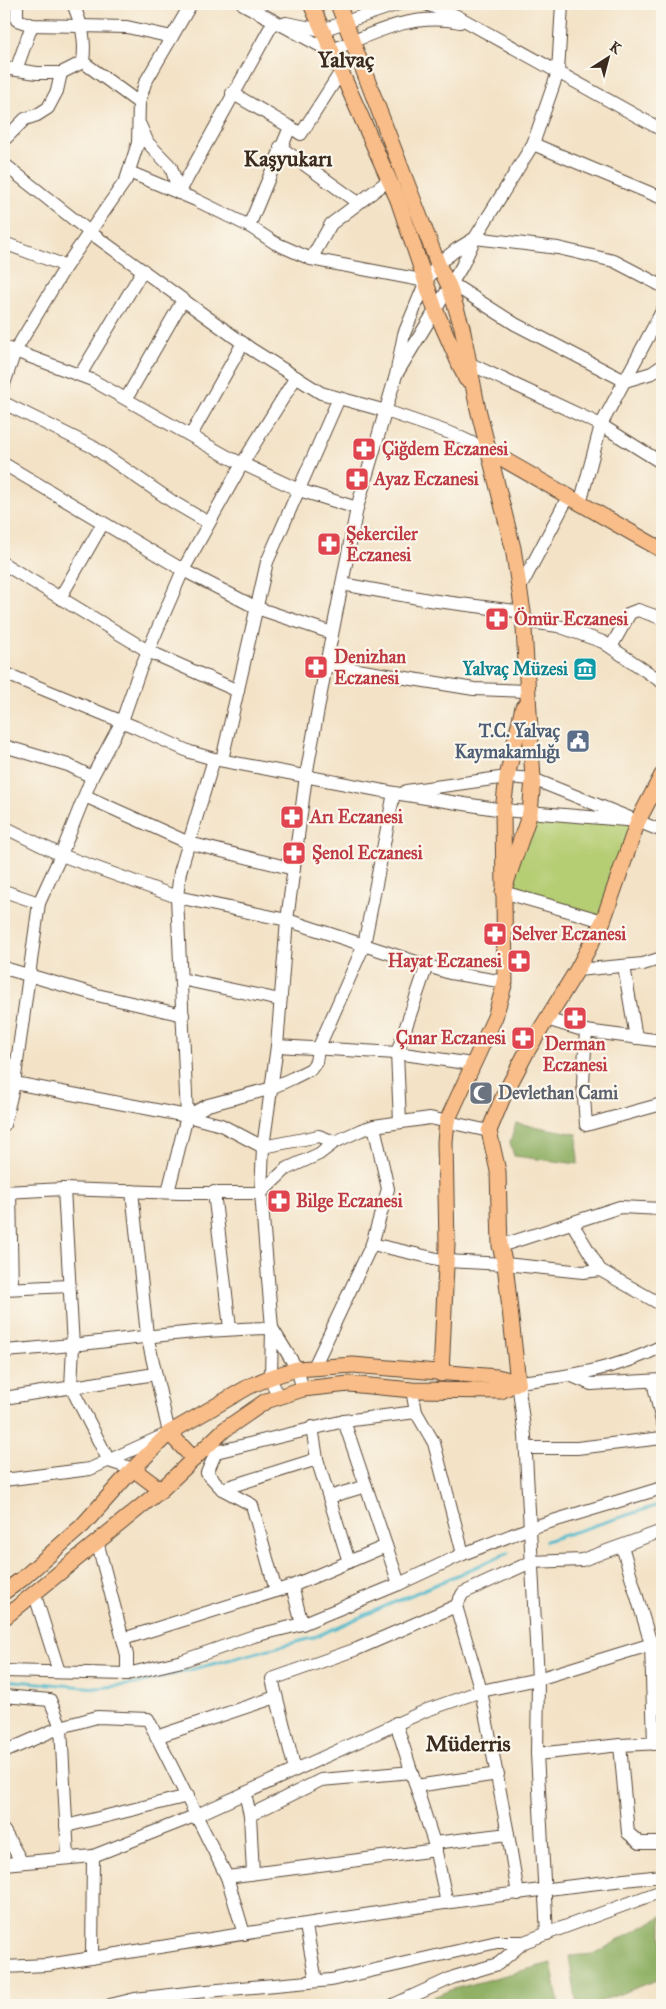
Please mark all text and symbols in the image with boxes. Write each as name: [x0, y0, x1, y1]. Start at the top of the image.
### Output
north arrow: [584, 32, 634, 82]
text: K: [606, 38, 625, 58]
district label: Yalvaç: [317, 46, 375, 73]
district label: Kaşyukarı: [244, 145, 333, 172]
pharmacy icon: Çiğdem Eczanesi: [351, 436, 377, 462]
place label: Çiğdem Eczanesi: [382, 438, 509, 461]
pharmacy icon: Ayaz Eczanesi: [344, 466, 370, 492]
place label: Ayaz Eczanesi: [373, 468, 480, 491]
place label: Şekerciler Eczanesi: [346, 523, 419, 566]
pharmacy icon: Şekerciler Eczanesi: [316, 531, 342, 557]
pharmacy icon: Ömür Eczanesi: [484, 606, 510, 632]
place label: Ömür Eczanesi: [514, 607, 629, 630]
place label: Denizhan Eczanesi: [334, 646, 406, 689]
pharmacy icon: Denizhan Eczanesi: [303, 654, 329, 680]
museum icon: Yalvaç Müzesi: [572, 656, 598, 682]
place label: Yalvaç Müzesi: [461, 658, 569, 681]
place label: T.C. Yalvaç Kaymakamlığı: [454, 720, 561, 764]
public building icon: T.C. Yalvaç Kaymakamlığı: [565, 728, 591, 754]
pharmacy icon: Arı Eczanesi: [279, 804, 305, 830]
place label: Arı Eczanesi: [309, 806, 404, 828]
pharmacy icon: Şenol Eczanesi: [281, 840, 307, 866]
place label: Şenol Eczanesi: [312, 842, 424, 865]
pharmacy icon: Selver Eczanesi: [482, 921, 508, 947]
place label: Selver Eczanesi: [512, 923, 627, 945]
pharmacy icon: Hayat Eczanesi: [506, 948, 532, 974]
place label: Hayat Eczanesi: [388, 950, 503, 973]
pharmacy icon: Derman Eczanesi: [562, 1005, 588, 1031]
pharmacy icon: Çınar Eczanesi: [510, 1025, 536, 1051]
place label: Çınar Eczanesi: [396, 1027, 507, 1050]
place label: Derman Eczanesi: [542, 1033, 609, 1076]
mosque icon: Devlethan Cami: [468, 1080, 494, 1106]
place label: Devlethan Cami: [498, 1082, 619, 1104]
pharmacy icon: Bilge Eczanesi: [266, 1188, 292, 1214]
place label: Bilge Eczanesi: [296, 1190, 404, 1213]
district label: Müderris: [426, 1730, 510, 1757]

